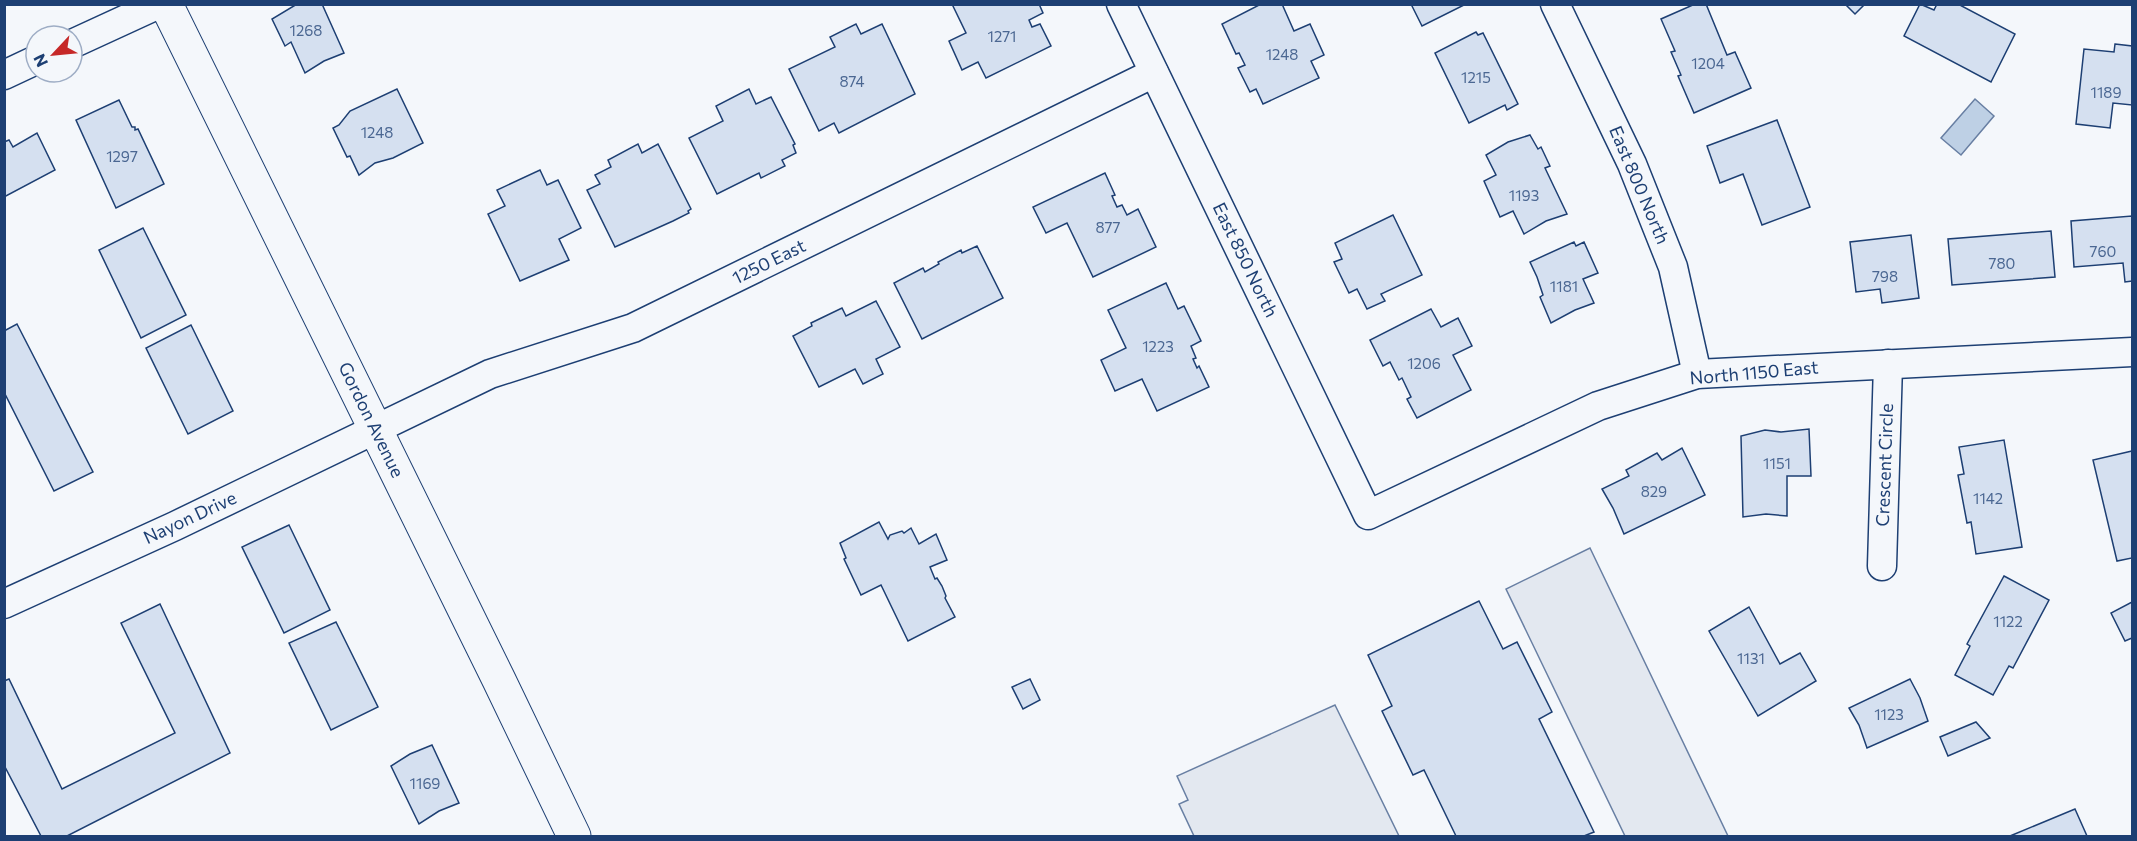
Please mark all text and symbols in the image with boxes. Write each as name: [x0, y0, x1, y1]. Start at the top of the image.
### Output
house number: 1268: [290, 21, 322, 39]
north arrow: [24, 24, 84, 84]
house number: 1271: [987, 27, 1017, 45]
house number: 1248: [1266, 45, 1298, 63]
text: N: [29, 51, 51, 70]
house number: 1204: [1691, 54, 1725, 72]
house number: 1215: [1461, 68, 1491, 86]
house number: 874: [839, 72, 865, 90]
house number: 1189: [2090, 83, 2122, 101]
street label: East 800 North: [1605, 122, 1675, 247]
house number: 1248: [361, 123, 393, 141]
house number: 1297: [106, 147, 138, 165]
house number: 1193: [1509, 186, 1539, 204]
street label: East 850 North: [1209, 199, 1283, 320]
house number: 877: [1096, 218, 1121, 236]
street label: 1250 East: [728, 234, 809, 288]
house number: 760: [2090, 242, 2116, 260]
house number: 780: [1989, 254, 2015, 272]
house number: 798: [1872, 267, 1898, 285]
house number: 1181: [1550, 277, 1578, 295]
house number: 1223: [1142, 337, 1174, 355]
house number: 1206: [1407, 354, 1441, 372]
street label: North 1150 East: [1689, 355, 1819, 389]
street label: Gordon Avenue: [334, 358, 409, 481]
street label: Crescent Circle: [1871, 403, 1897, 527]
house number: 1151: [1763, 454, 1791, 472]
house number: 829: [1641, 482, 1667, 500]
street label: Nayon Drive: [140, 486, 239, 548]
house number: 1142: [1973, 489, 2003, 507]
house number: 1122: [1993, 612, 2023, 630]
house number: 1131: [1737, 649, 1765, 667]
house number: 1123: [1874, 705, 1904, 723]
house number: 1169: [410, 774, 440, 792]

